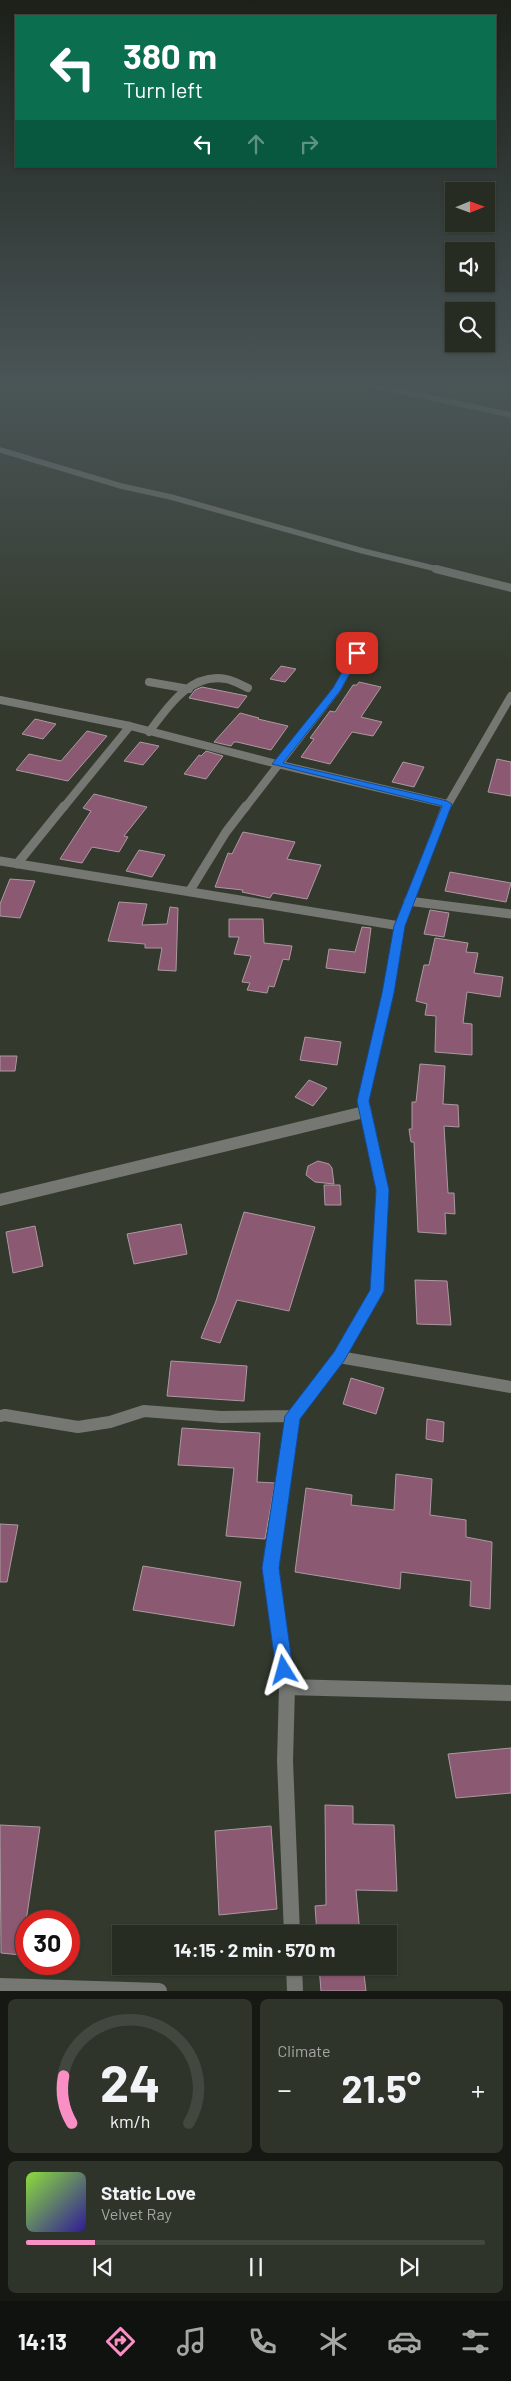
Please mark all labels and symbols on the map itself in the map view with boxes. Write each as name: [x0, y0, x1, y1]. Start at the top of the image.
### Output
north arrow: [445, 182, 495, 232]
pin: [336, 632, 378, 674]
position arrow: [257, 1643, 309, 1695]
speed limit sign: 30: [15, 1910, 80, 1975]

